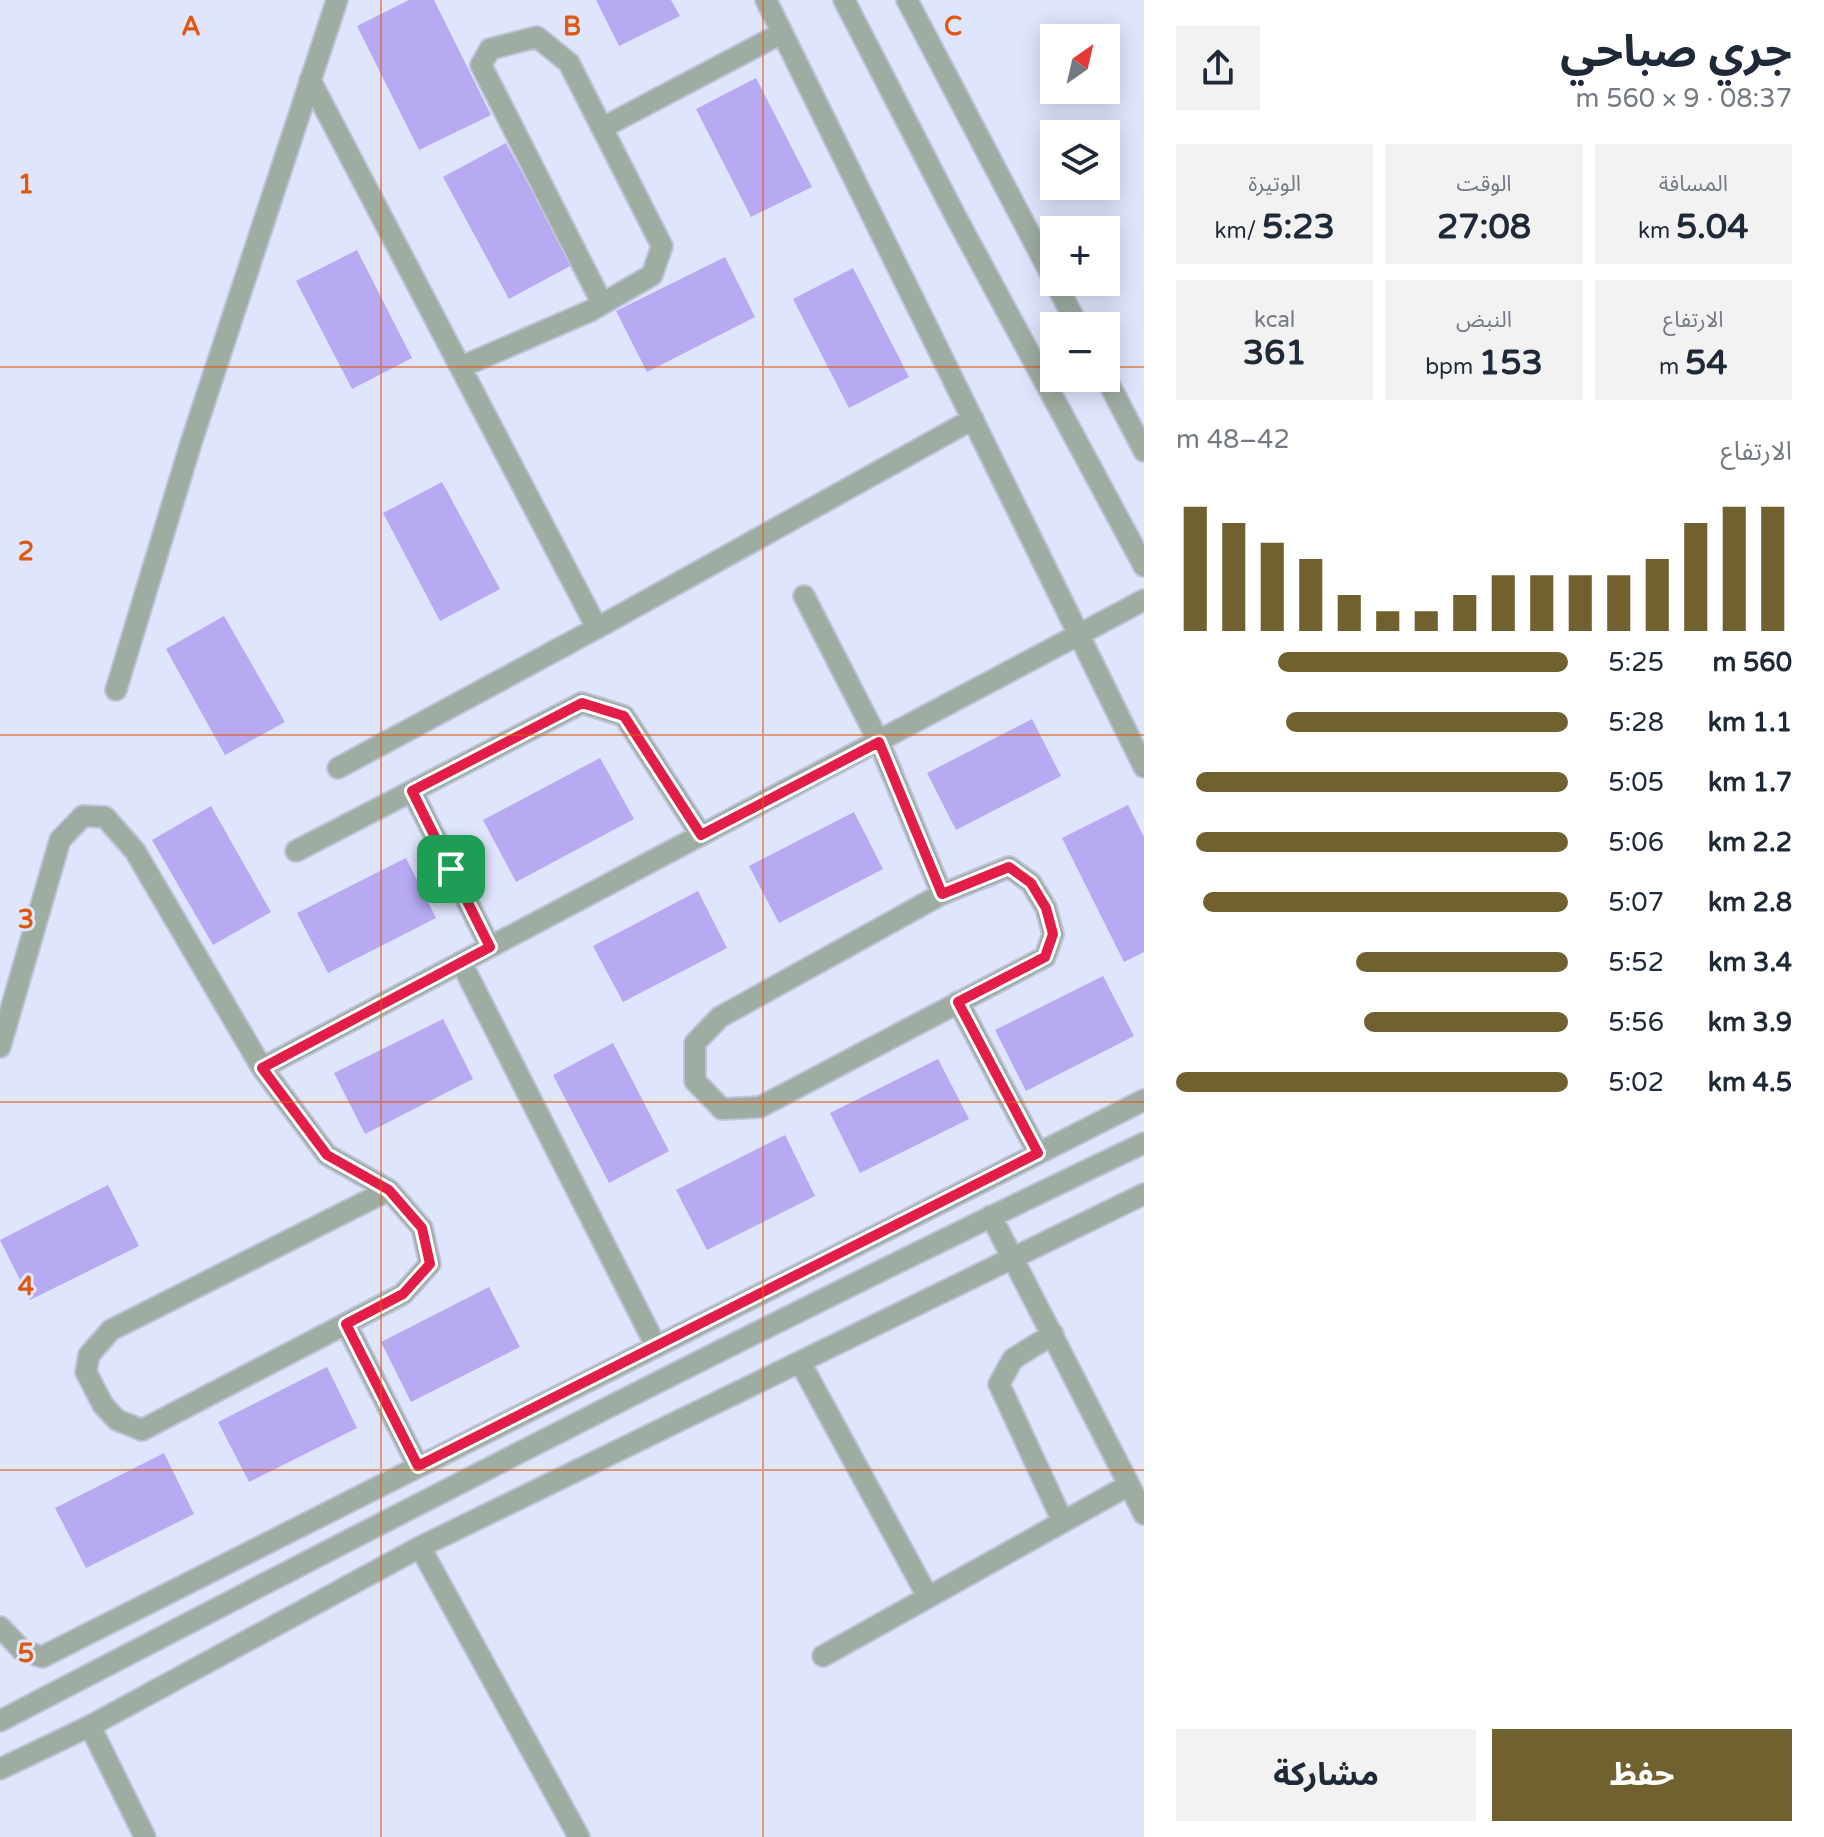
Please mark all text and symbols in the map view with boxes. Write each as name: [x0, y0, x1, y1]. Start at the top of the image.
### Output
text: A: [181, 11, 201, 42]
text: B: [563, 11, 581, 42]
text: C: [944, 11, 962, 42]
north arrow: [1040, 24, 1120, 104]
map controls: [1040, 24, 1120, 392]
button: share: [1176, 26, 1260, 110]
text: جري صباحي: [1560, 26, 1792, 79]
text: 08:37 · 9 × 560 m: [1576, 83, 1792, 114]
button: layers: [1040, 120, 1120, 200]
text: 1: [18, 169, 34, 200]
text: الوتيرة: [1248, 171, 1301, 197]
text: الوقت: [1456, 171, 1512, 197]
text: المسافة: [1659, 171, 1728, 197]
text: 5:23: [1262, 207, 1335, 248]
text: 27:08: [1437, 207, 1531, 248]
text: 5.04: [1676, 207, 1749, 248]
button: +: [1040, 216, 1120, 296]
text: /km: [1214, 218, 1262, 244]
text: km: [1638, 218, 1676, 244]
text: kcal: [1254, 307, 1295, 333]
text: النبض: [1456, 307, 1512, 333]
text: الارتفاع: [1663, 307, 1724, 333]
button: −: [1040, 312, 1120, 392]
text: 361: [1243, 333, 1307, 374]
text: 153: [1479, 343, 1543, 384]
text: 54: [1685, 343, 1728, 384]
text: bpm: [1425, 354, 1479, 380]
text: m: [1659, 354, 1685, 380]
text: 42–48 m: [1176, 424, 1290, 455]
text: الارتفاع: [1721, 436, 1792, 467]
text: 2: [18, 536, 34, 567]
text: 5:25: [1608, 647, 1664, 678]
text: 560 m: [1712, 647, 1792, 678]
text: 5:28: [1608, 707, 1664, 738]
text: 1.1 km: [1708, 707, 1792, 738]
text: 5:05: [1608, 767, 1664, 798]
text: 1.7 km: [1708, 767, 1792, 798]
text: 5:06: [1608, 827, 1664, 858]
text: 2.2 km: [1708, 827, 1792, 858]
pin: [417, 835, 485, 903]
icon: arrive: [429, 847, 473, 891]
text: 5:07: [1608, 887, 1664, 918]
text: 2.8 km: [1708, 887, 1792, 918]
text: 3: [18, 904, 34, 935]
text: 5:52: [1608, 947, 1664, 978]
text: 3.4 km: [1708, 947, 1792, 978]
text: 5:56: [1608, 1007, 1664, 1038]
text: 3.9 km: [1708, 1007, 1792, 1038]
text: 5:02: [1608, 1067, 1664, 1098]
text: 4.5 km: [1708, 1067, 1792, 1098]
text: 4: [18, 1271, 34, 1302]
text: 5: [18, 1638, 34, 1669]
button: مشاركة: [1176, 1729, 1476, 1821]
button: حفظ: [1492, 1729, 1792, 1821]

